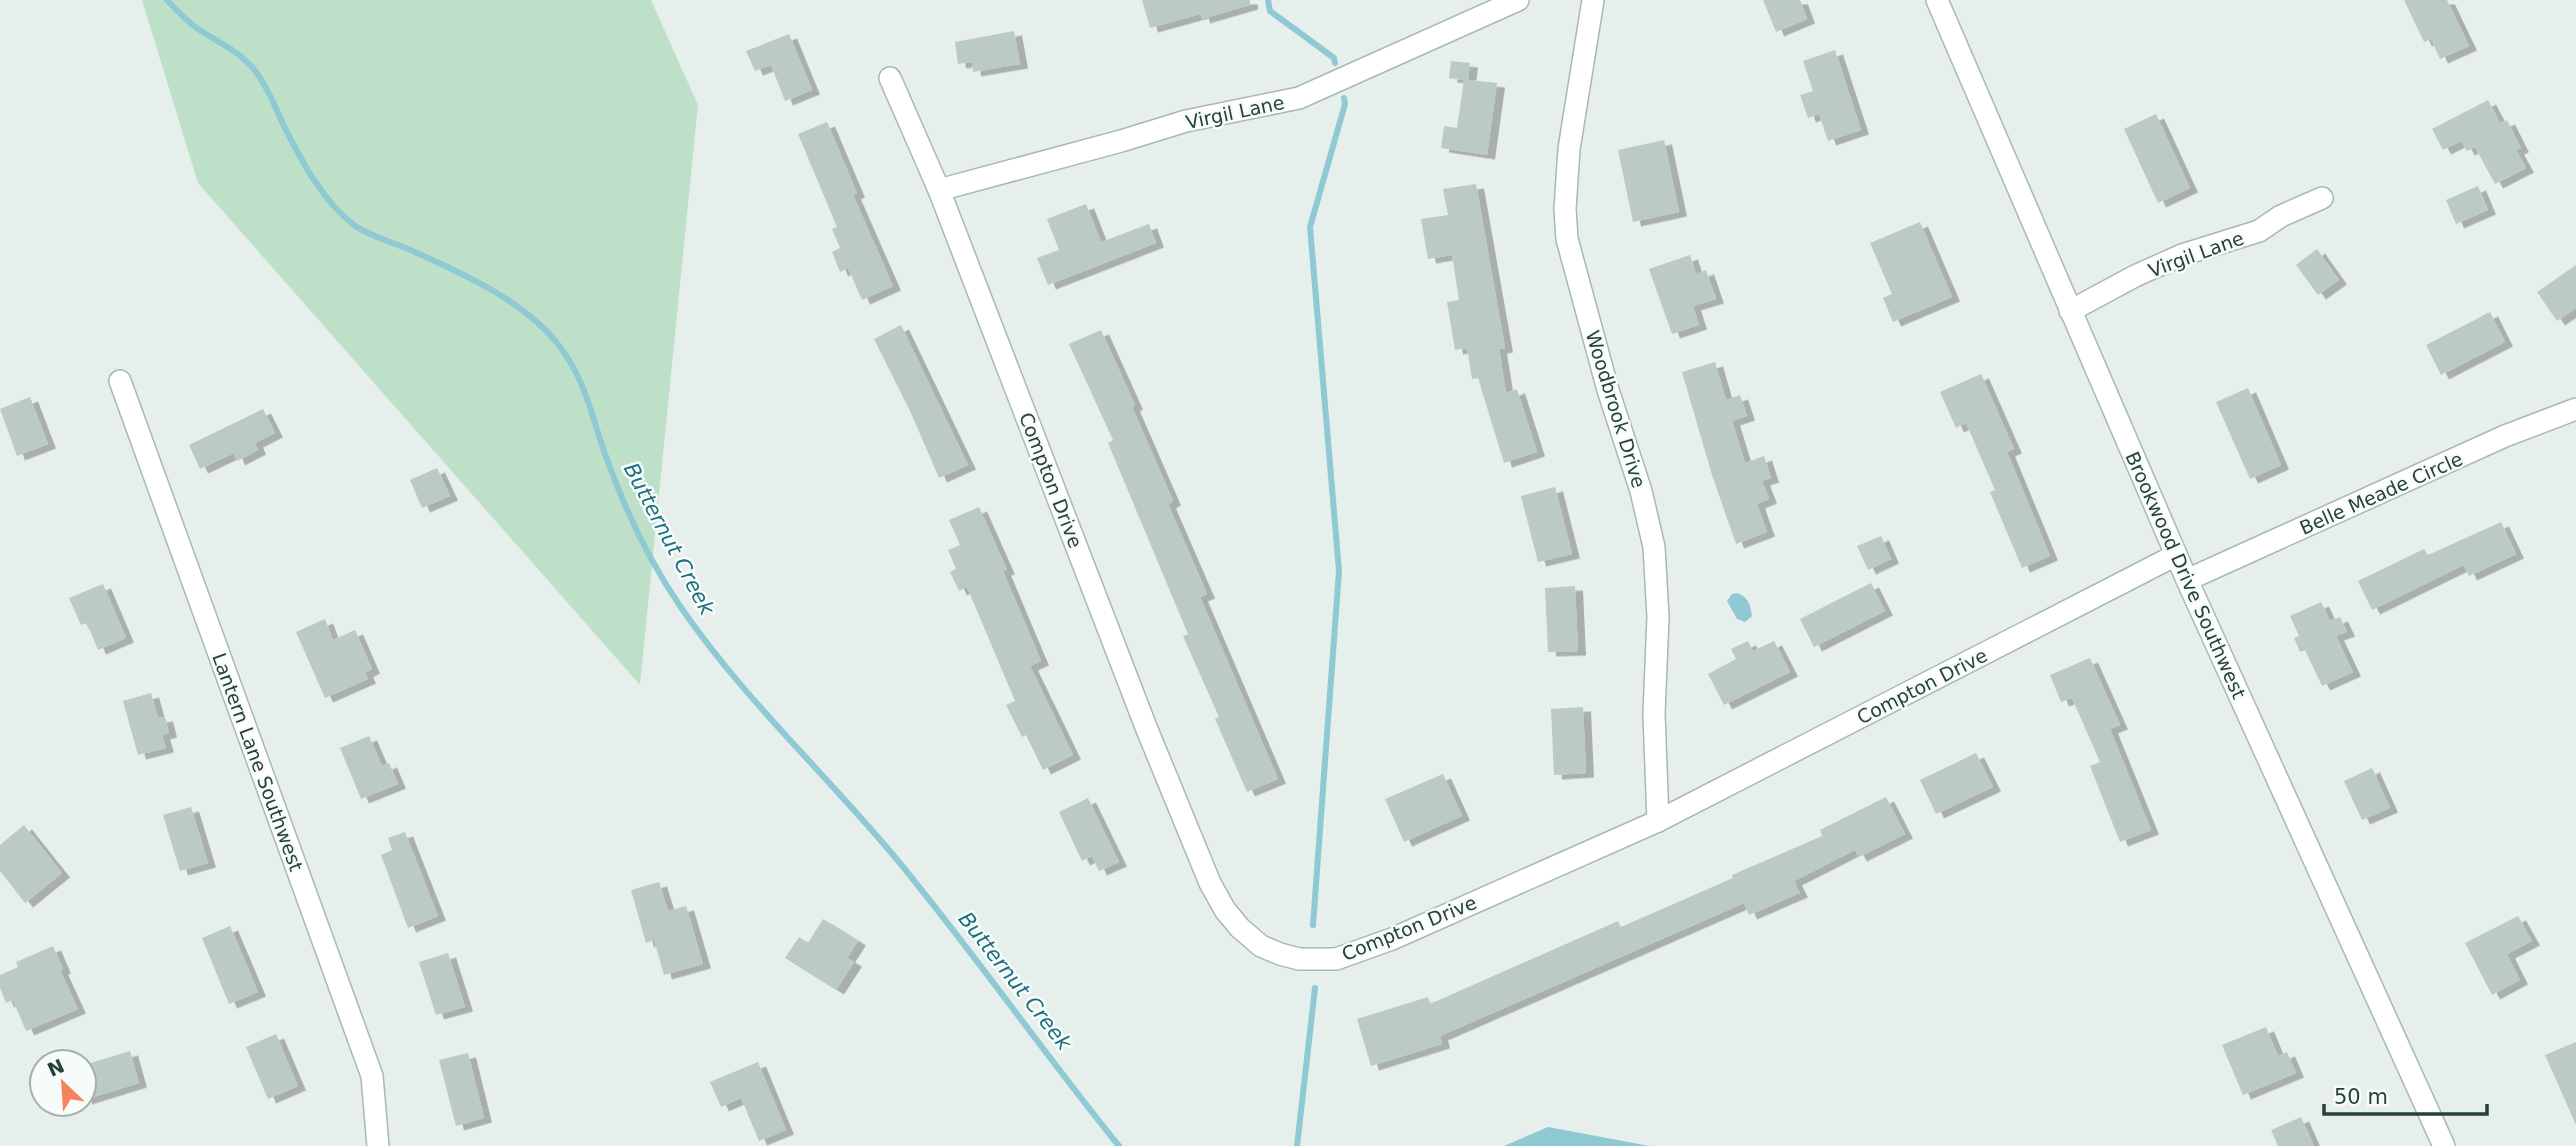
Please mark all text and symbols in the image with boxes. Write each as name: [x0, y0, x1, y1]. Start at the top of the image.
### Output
street label: Virgil Lane: [1184, 91, 1286, 133]
street label: Virgil Lane: [2145, 227, 2247, 281]
street label: Woodbrook Drive: [1582, 328, 1650, 490]
street label: Compton Drive: [1015, 409, 1087, 551]
street label: Belle Meade Circle: [2296, 447, 2466, 539]
street label: Brookwood Drive Southwest: [2121, 448, 2251, 702]
water label: Butternut Creek: [619, 459, 720, 620]
street label: Compton Drive: [1853, 644, 1991, 728]
street label: Lantern Lane Southwest: [208, 650, 308, 874]
street label: Compton Drive: [1338, 891, 1480, 965]
water label: Butternut Creek: [954, 907, 1077, 1055]
north arrow: [28, 1048, 98, 1118]
text: N: [44, 1054, 68, 1081]
scale bar: [2324, 1072, 2487, 1116]
text: 50 m: [2334, 1085, 2388, 1109]

